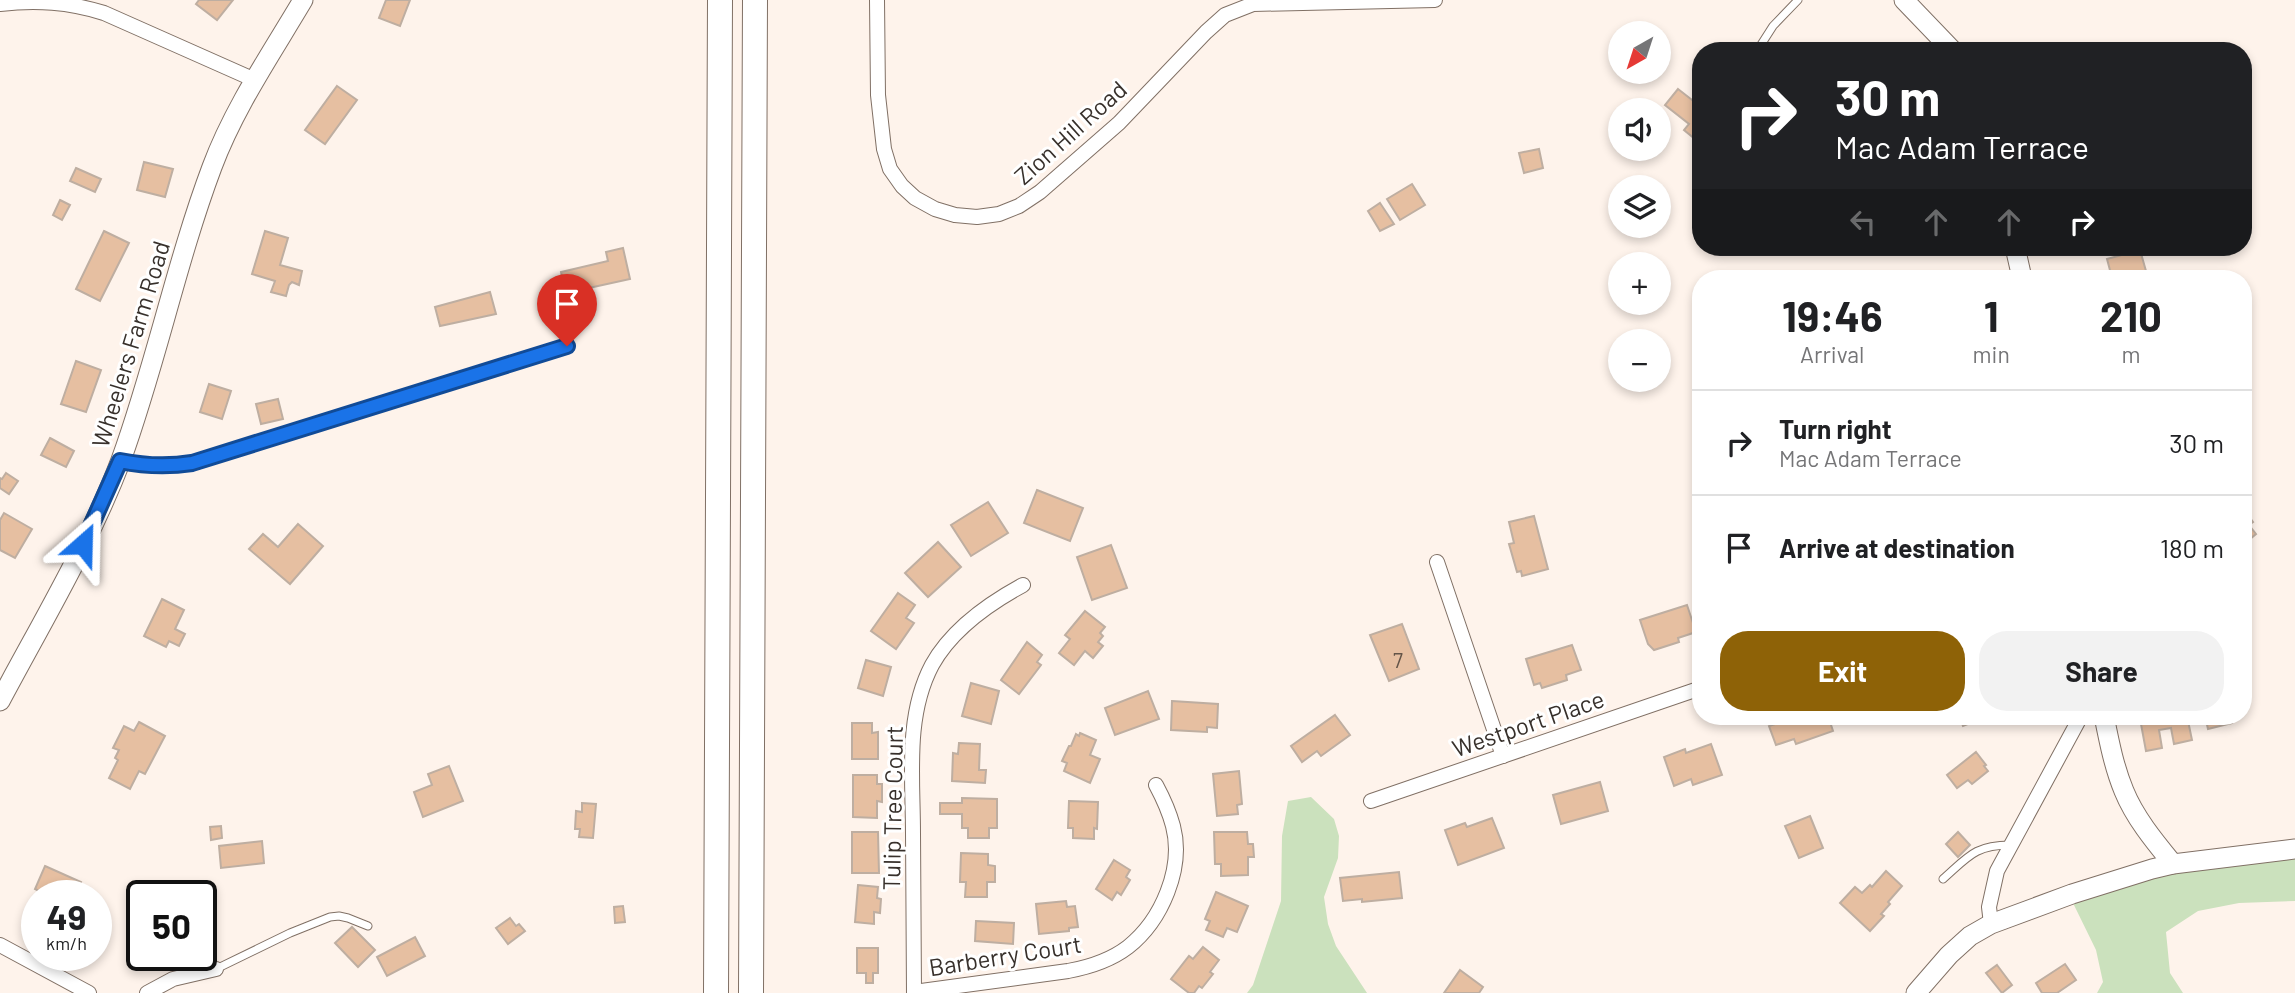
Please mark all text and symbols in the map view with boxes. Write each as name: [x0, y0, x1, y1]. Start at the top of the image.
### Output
north arrow: [1608, 21, 1671, 84]
map controls: [1608, 21, 1671, 392]
text: 30 m: [1835, 67, 1940, 126]
icon: right: [1720, 70, 1811, 161]
street label: Zion Hill Road: [1008, 74, 1132, 190]
button: sound: [1608, 98, 1671, 161]
text: Mac Adam Terrace: [1835, 127, 2089, 165]
button: layers: [1608, 175, 1671, 238]
icon: left: [1844, 203, 1882, 241]
icon: ahead: [1917, 203, 1955, 241]
icon: ahead: [1990, 203, 2028, 241]
icon: right: [2063, 203, 2101, 241]
street label: Wheelers Farm Road: [85, 237, 175, 451]
button: +: [1608, 252, 1671, 315]
pin: [537, 274, 597, 346]
icon: arrive: [548, 285, 586, 323]
text: 19:46: [1782, 290, 1882, 340]
text: 1: [1984, 290, 1999, 340]
text: 210: [2100, 290, 2162, 340]
button: −: [1608, 329, 1671, 392]
text: Arrival: [1800, 340, 1864, 368]
text: min: [1973, 340, 2010, 368]
text: m: [2121, 340, 2140, 368]
text: Turn right: [1779, 413, 1892, 444]
icon: right: [1720, 424, 1758, 462]
text: 30 m: [2169, 427, 2224, 458]
text: Mac Adam Terrace: [1779, 444, 1962, 472]
position arrow: [46, 507, 120, 581]
icon: arrive: [1720, 529, 1758, 567]
text: Arrive at destination: [1779, 532, 2015, 563]
text: 180 m: [2160, 532, 2224, 563]
button: Exit: [1720, 631, 1965, 711]
button: Share: [1979, 631, 2224, 711]
house number: 7: [1393, 647, 1403, 672]
street label: Westport Place: [1448, 683, 1608, 763]
street label: Tulip Tree Court: [876, 725, 908, 891]
speed limit sign: 50: [126, 880, 217, 971]
text: 49: [47, 895, 86, 937]
street label: Barberry Court: [927, 929, 1083, 981]
text: km/h: [46, 932, 87, 954]

